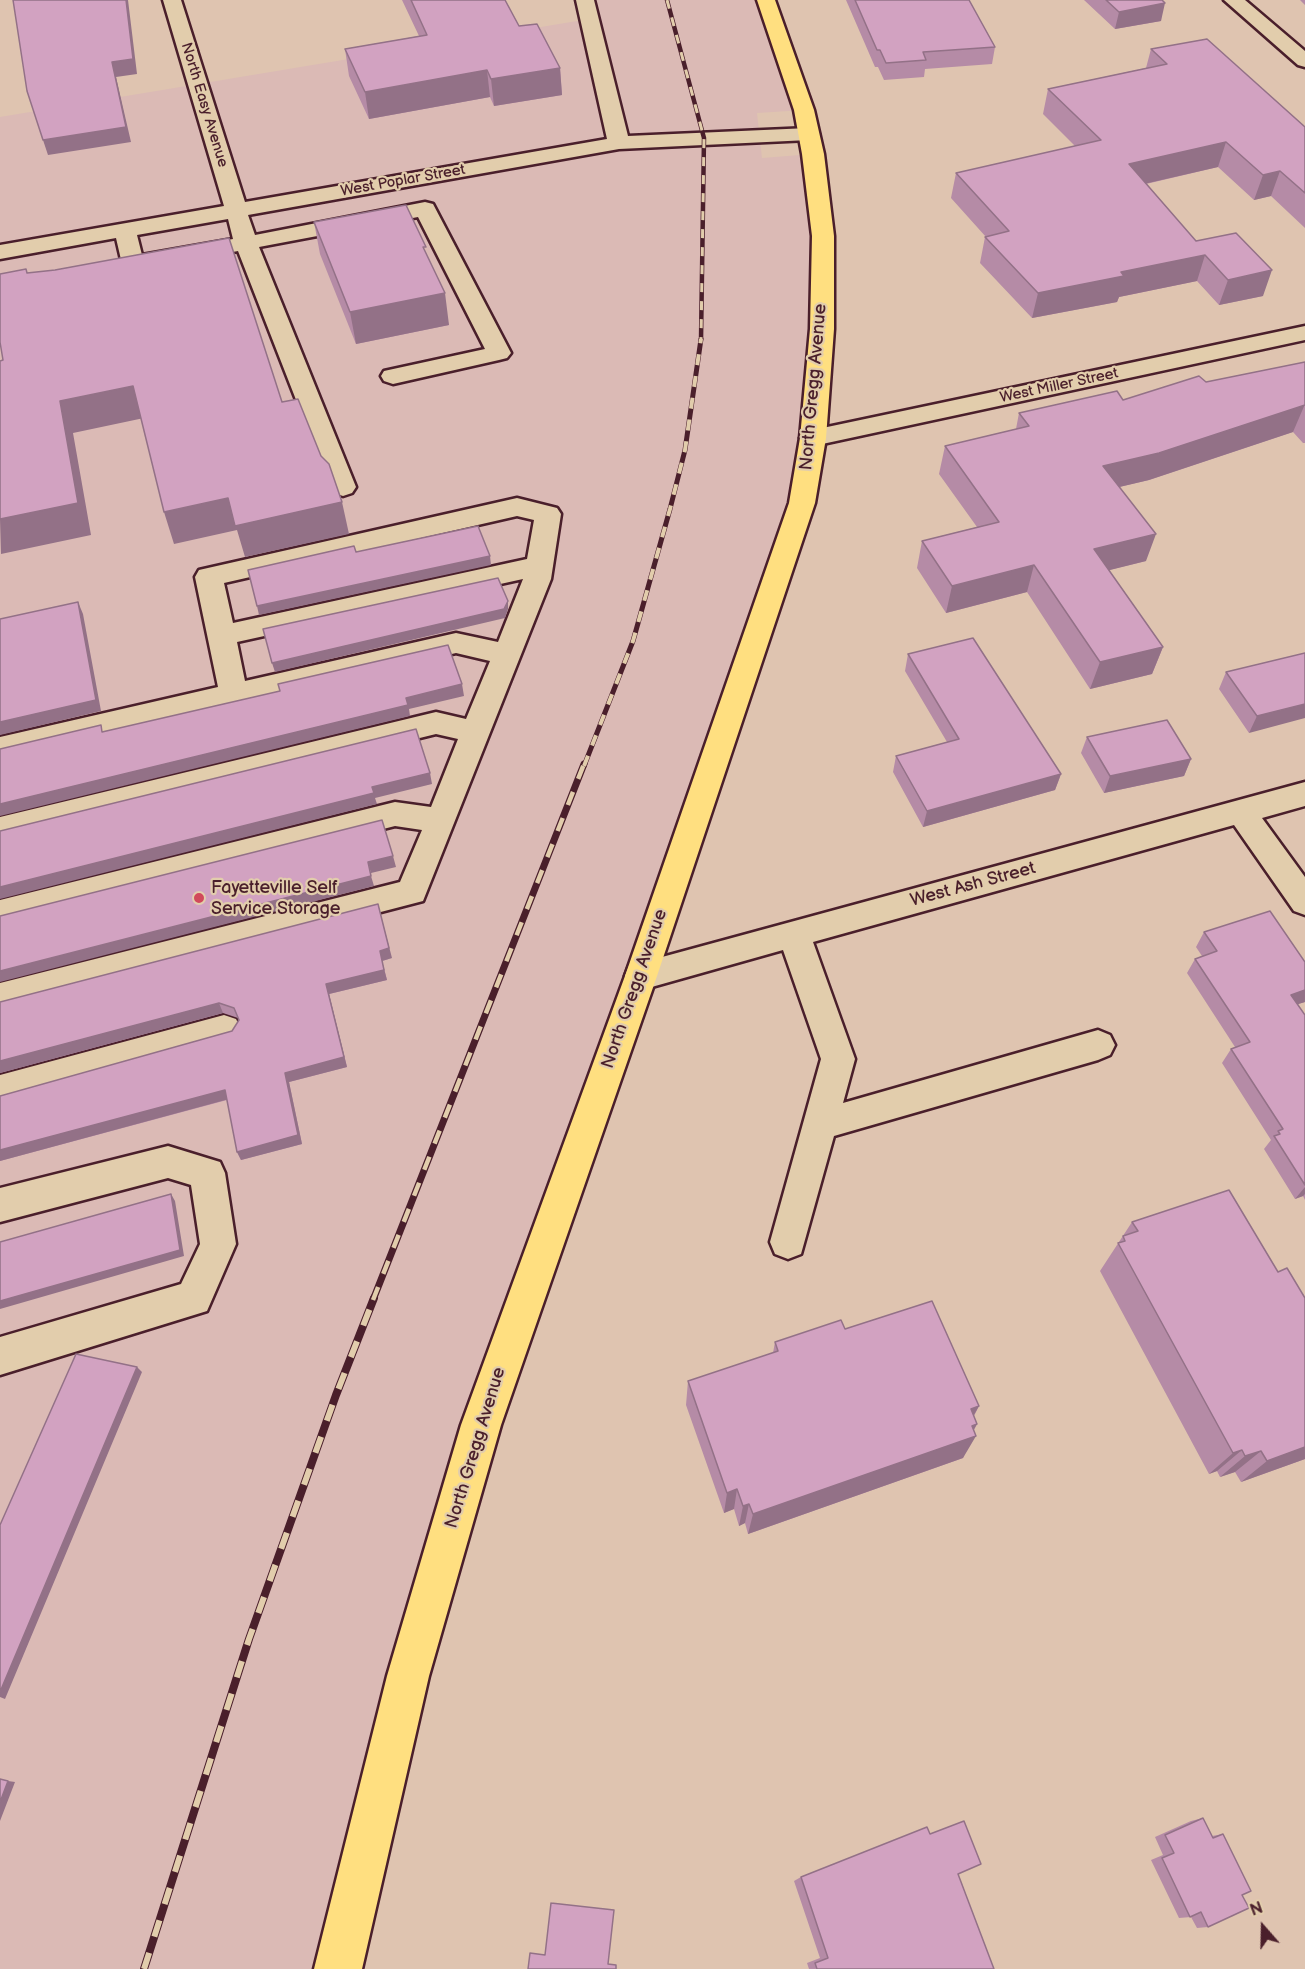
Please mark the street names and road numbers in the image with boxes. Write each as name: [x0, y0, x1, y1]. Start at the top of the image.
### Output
street label: North Easy Avenue: [176, 40, 232, 170]
street label: West Poplar Street: [339, 161, 467, 201]
street label: North Gregg Avenue: [796, 303, 832, 471]
street label: West Miller Street: [998, 365, 1120, 407]
street label: West Ash Street: [908, 858, 1038, 912]
street label: North Gregg Avenue: [598, 906, 672, 1072]
street label: North Gregg Avenue: [441, 1365, 511, 1531]

